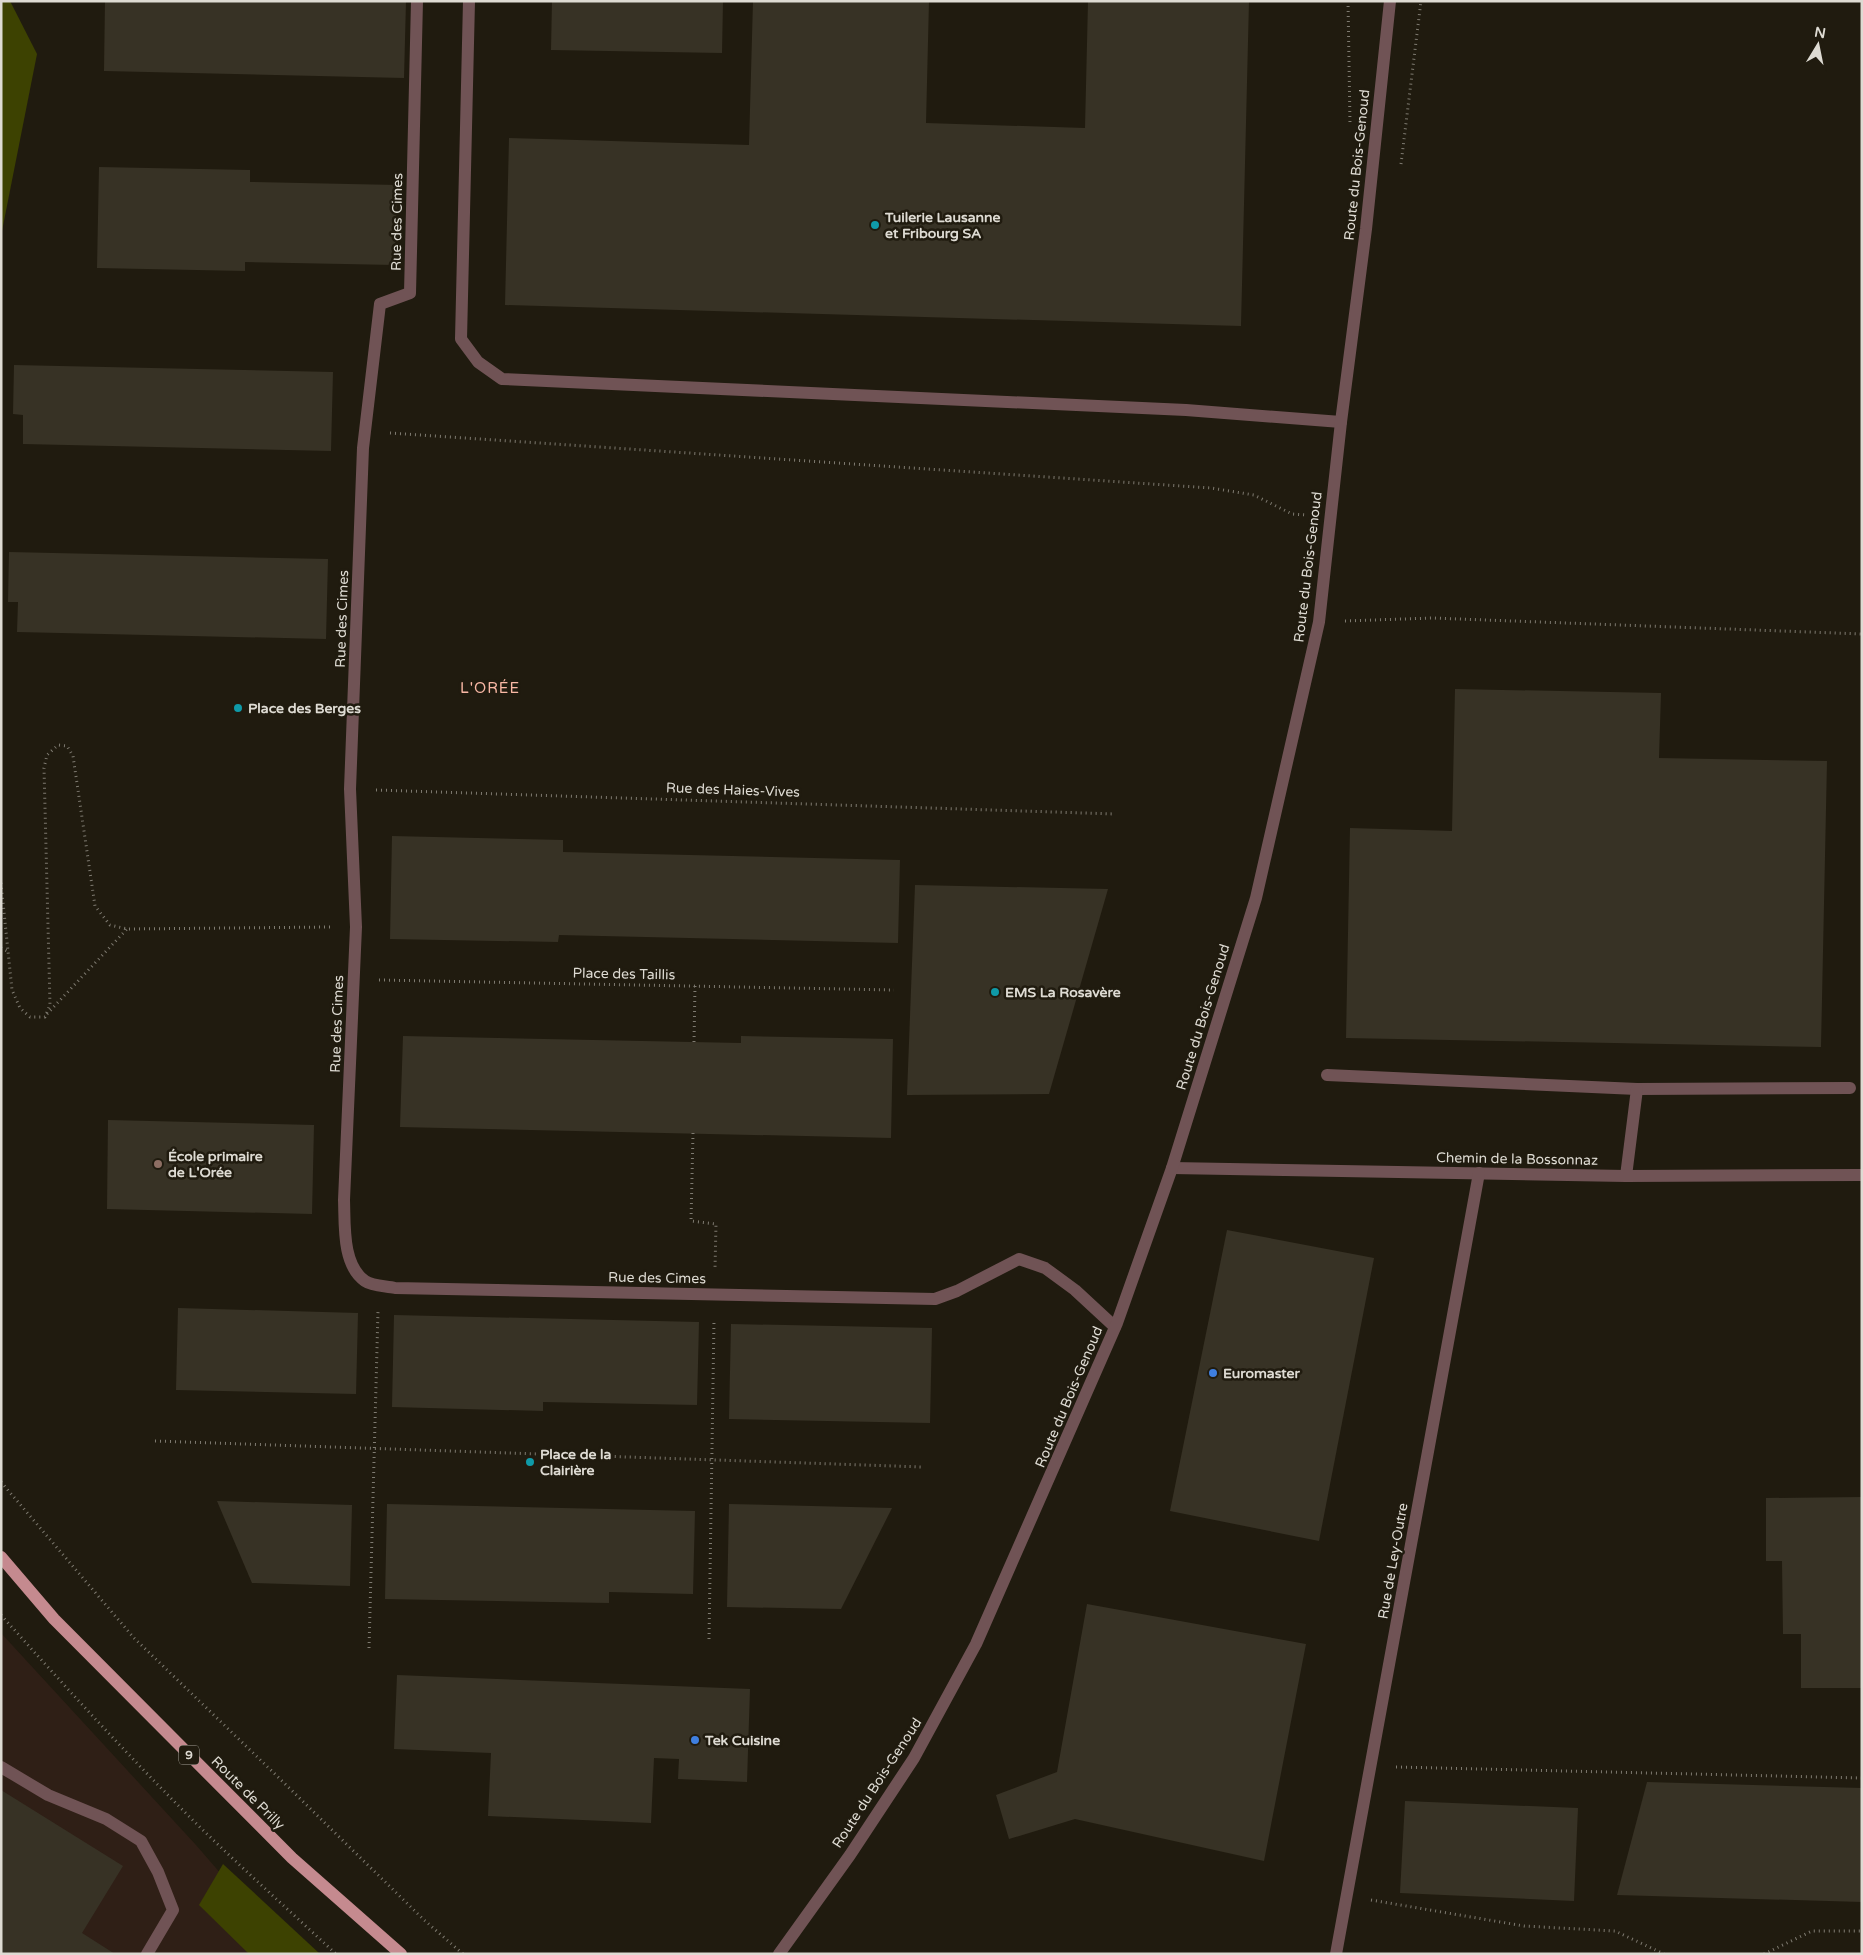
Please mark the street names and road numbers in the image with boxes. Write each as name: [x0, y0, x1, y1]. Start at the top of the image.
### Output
street label: Route du Bois-Genoud: [1341, 89, 1373, 241]
street label: Rue des Cimes: [388, 173, 406, 271]
street label: Route du Bois-Genoud: [1290, 491, 1326, 643]
street label: Rue des Cimes: [332, 570, 352, 668]
street label: Rue des Haies-Vives: [666, 779, 801, 801]
street label: Route du Bois-Genoud: [1173, 942, 1233, 1092]
street label: Place des Taillis: [573, 965, 676, 983]
street label: Rue des Cimes: [327, 975, 347, 1073]
street label: Chemin de la Bossonnaz: [1436, 1149, 1598, 1169]
street label: Rue des Cimes: [608, 1269, 706, 1287]
street label: Route du Bois-Genoud: [1032, 1324, 1106, 1470]
street label: Rue de Ley-Outre: [1374, 1501, 1412, 1620]
street label: Route du Bois-Genoud: [829, 1715, 925, 1851]
road number: 9: [179, 1746, 199, 1764]
street label: Route de Prilly: [208, 1753, 289, 1834]

